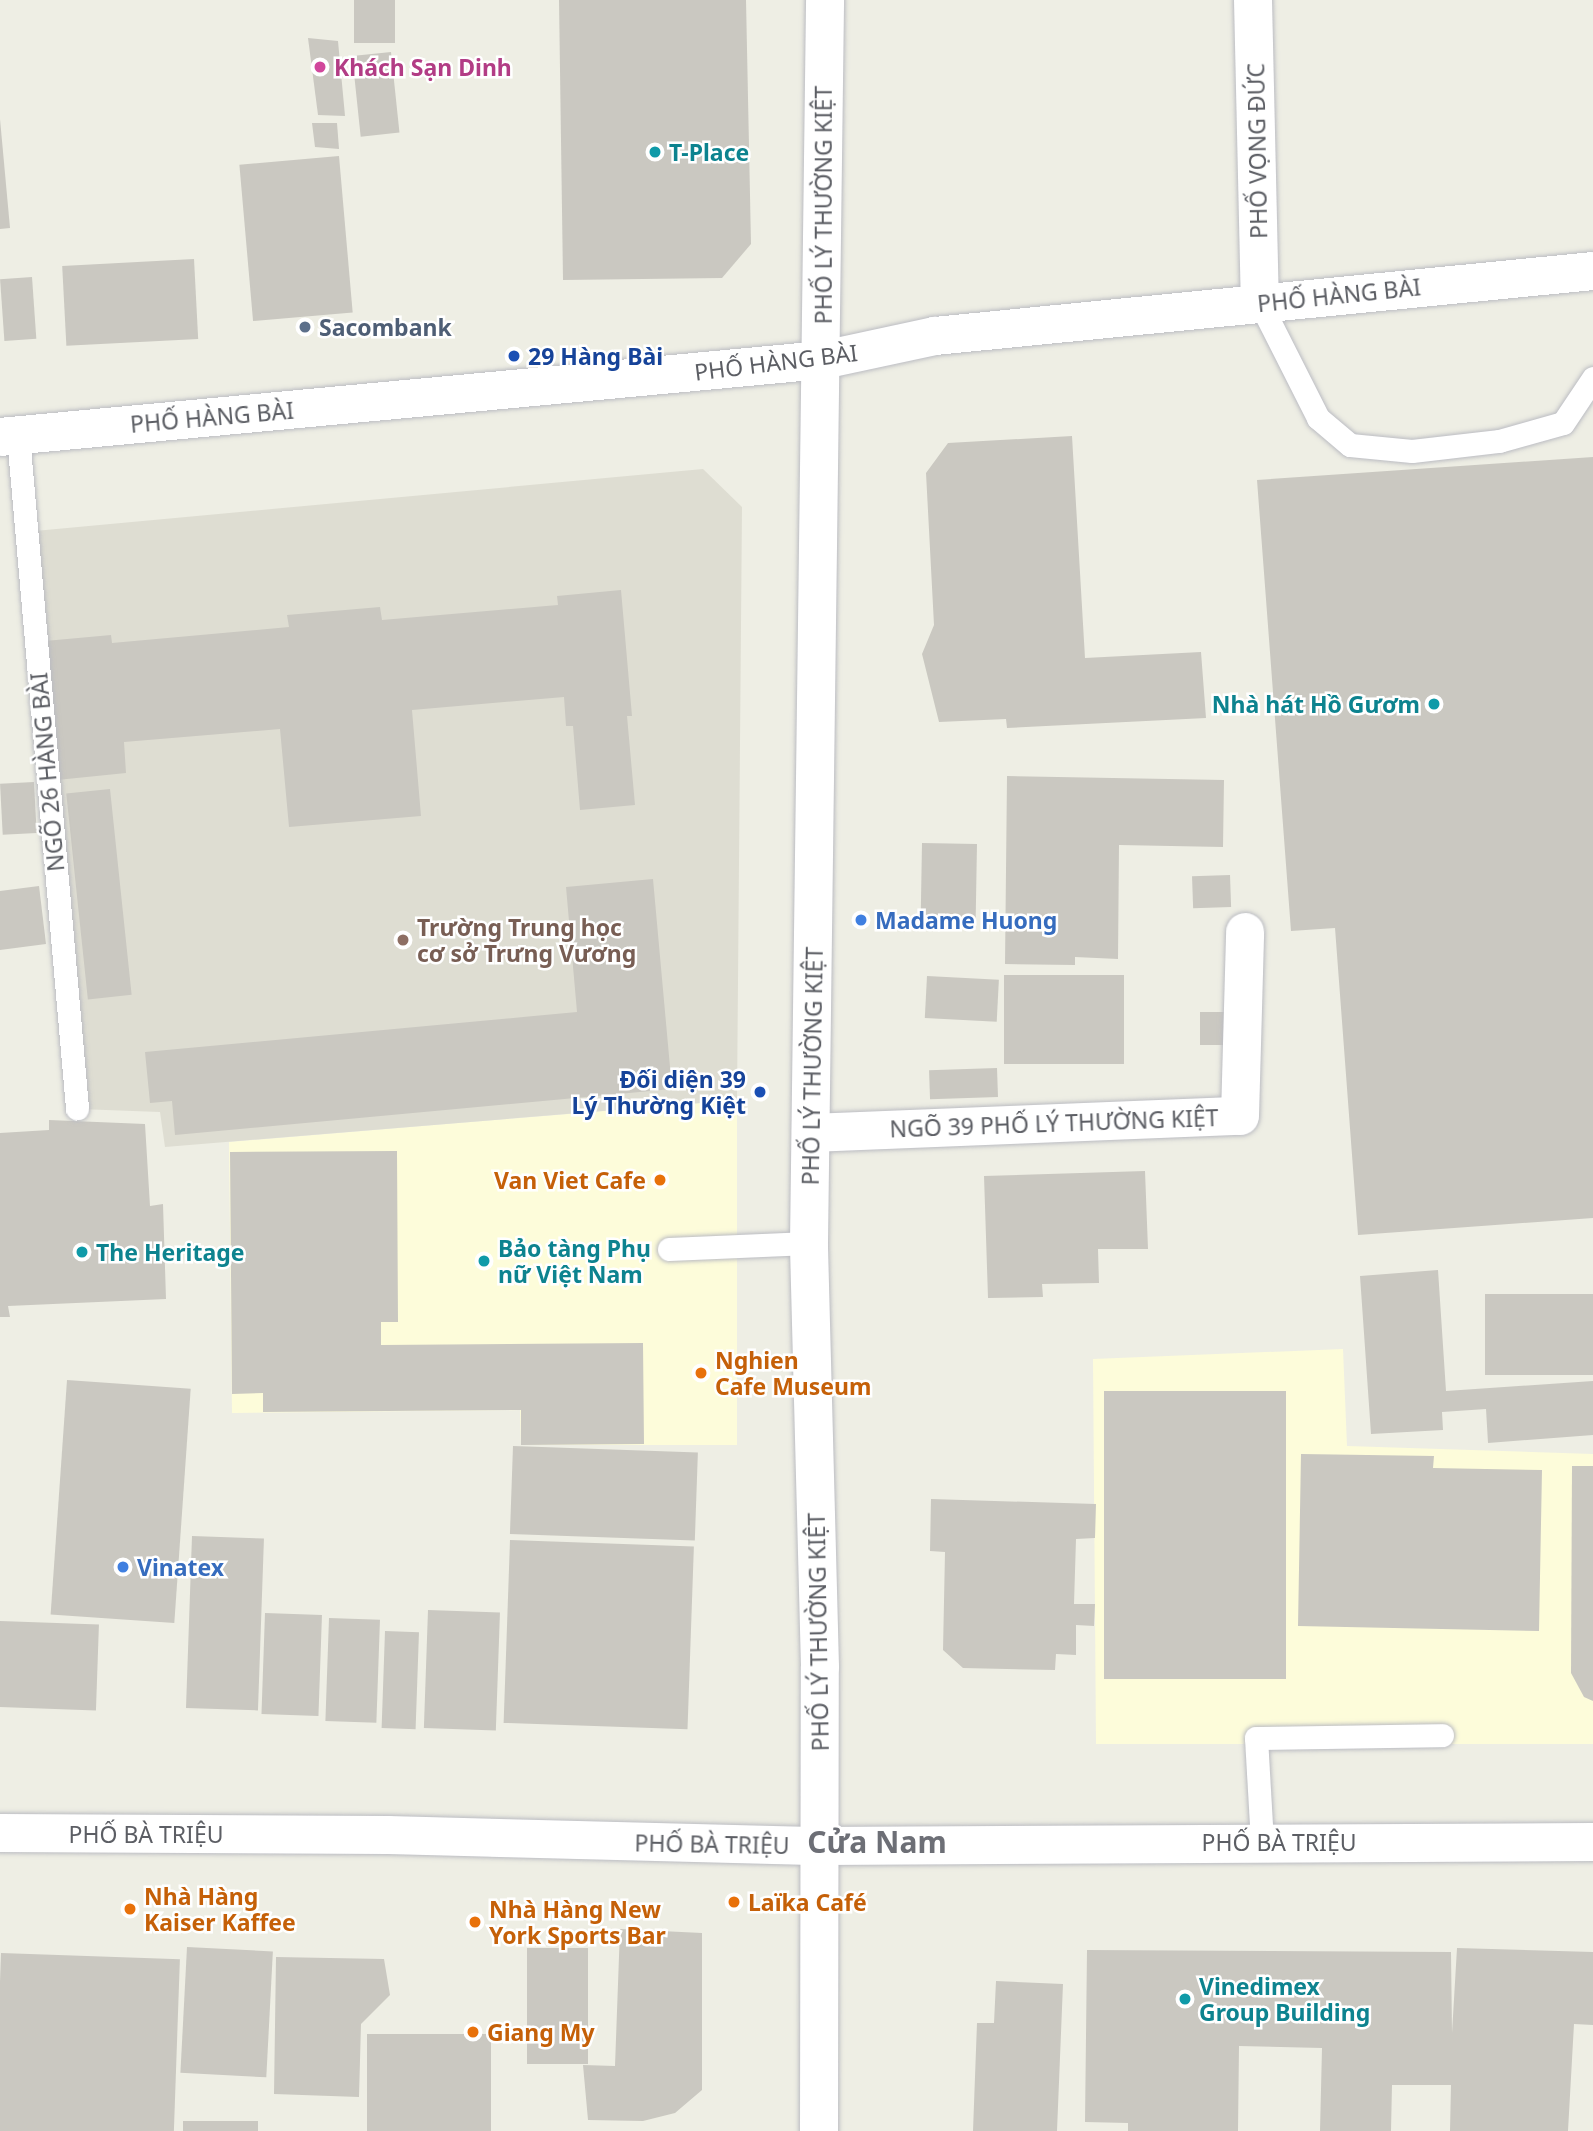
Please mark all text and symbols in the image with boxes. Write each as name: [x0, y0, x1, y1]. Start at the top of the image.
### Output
place label: Khách Sạn Dinh: [334, 53, 512, 81]
marker: Khách Sạn Dinh: [312, 59, 328, 75]
street label: PHỐ VỌNG ĐỨC: [1242, 63, 1272, 239]
street label: PHỐ LÝ THƯỜNG KIỆT: [809, 86, 837, 324]
place label: T-Place: [669, 138, 749, 166]
marker: T-Place: [647, 144, 663, 160]
street label: PHỐ HÀNG BÀI: [1256, 273, 1422, 317]
place label: Sacombank: [319, 313, 452, 341]
marker: Sacombank: [297, 319, 313, 335]
street label: PHỐ HÀNG BÀI: [693, 338, 859, 386]
place label: 29 Hàng Bài: [528, 342, 663, 370]
marker: 29 Hàng Bài: [506, 348, 522, 364]
street label: PHỐ HÀNG BÀI: [129, 396, 295, 438]
street label: NGÕ 26 HÀNG BÀI: [25, 671, 69, 873]
place label: Nhà hát Hồ Gươm: [1212, 690, 1420, 718]
marker: Nhà hát Hồ Gươm: [1426, 696, 1442, 712]
place label: Madame Huong: [875, 906, 1057, 934]
marker: Madame Huong: [853, 912, 869, 928]
place label: Trường Trung học cơ sở Trưng Vương: [417, 913, 636, 967]
marker: Trường Trung học cơ sở Trưng Vương: [395, 932, 411, 948]
street label: PHỐ LÝ THƯỜNG KIỆT: [796, 946, 828, 1186]
place label: Đối diện 39 Lý Thường Kiệt: [571, 1065, 746, 1119]
marker: Đối diện 39 Lý Thường Kiệt: [752, 1084, 768, 1100]
street label: NGÕ 39 PHỐ LÝ THƯỜNG KIỆT: [889, 1103, 1219, 1143]
place label: Van Viet Cafe: [494, 1166, 646, 1194]
marker: Van Viet Cafe: [652, 1172, 668, 1188]
place label: Bảo tàng Phụ nữ Việt Nam: [498, 1234, 651, 1288]
place label: The Heritage: [96, 1238, 244, 1266]
marker: The Heritage: [74, 1244, 90, 1260]
marker: Bảo tàng Phụ nữ Việt Nam: [476, 1253, 492, 1269]
place label: Nghien Cafe Museum: [715, 1346, 871, 1400]
marker: Nghien Cafe Museum: [693, 1365, 709, 1381]
street label: PHỐ LÝ THƯỜNG KIỆT: [802, 1512, 834, 1752]
place label: Vinatex: [137, 1553, 224, 1581]
marker: Vinatex: [115, 1559, 131, 1575]
street label: PHỐ BÀ TRIỆU: [68, 1820, 224, 1848]
district label: Cửa Nam: [807, 1824, 947, 1860]
street label: PHỐ BÀ TRIỆU: [1201, 1828, 1357, 1856]
street label: PHỐ BÀ TRIỆU: [634, 1829, 790, 1859]
place label: Nhà Hàng Kaiser Kaffee: [144, 1882, 296, 1936]
place label: Laïka Café: [748, 1888, 867, 1916]
marker: Laïka Café: [726, 1894, 742, 1910]
place label: Nhà Hàng New York Sports Bar: [489, 1895, 666, 1949]
marker: Nhà Hàng Kaiser Kaffee: [122, 1901, 138, 1917]
marker: Nhà Hàng New York Sports Bar: [467, 1914, 483, 1930]
place label: Vinedimex Group Building: [1199, 1972, 1370, 2026]
marker: Vinedimex Group Building: [1177, 1991, 1193, 2007]
place label: Giang My: [487, 2018, 595, 2046]
marker: Giang My: [465, 2024, 481, 2040]

